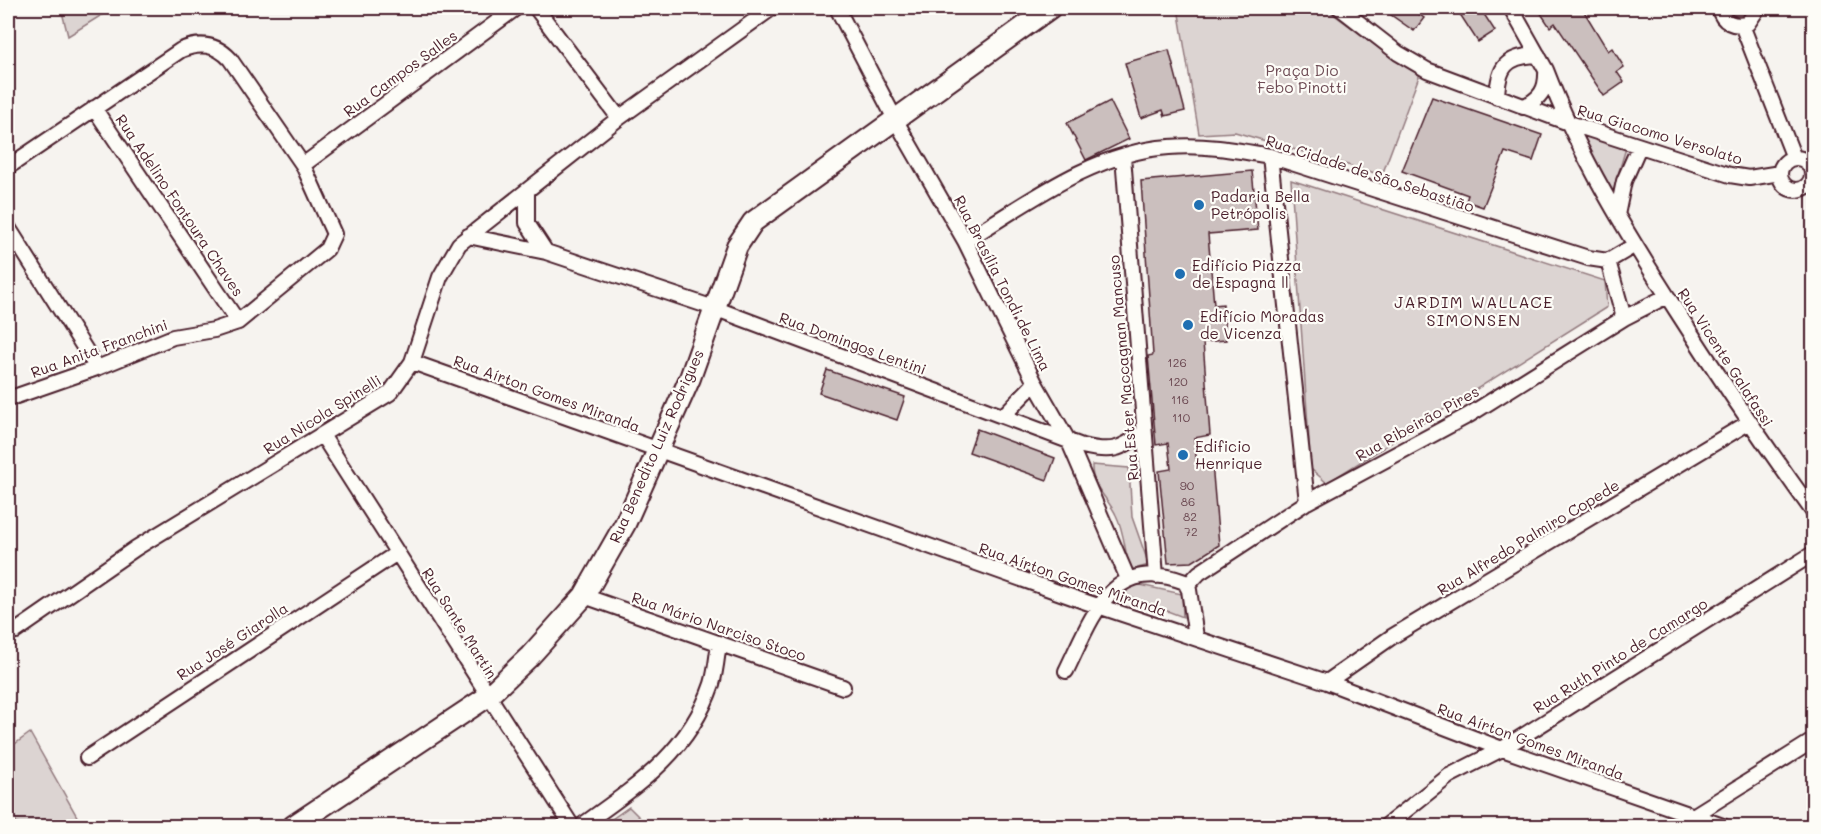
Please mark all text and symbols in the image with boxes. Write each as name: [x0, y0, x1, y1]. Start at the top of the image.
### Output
street label: Rua Campos Salles: [339, 25, 461, 121]
park label: Praça Dio Febo Pinotti: [1257, 60, 1347, 97]
street label: Rua Giacomo Versolato: [1575, 99, 1745, 169]
street label: Rua Adelino Fontoura Chaves: [111, 110, 249, 300]
street label: Rua Cidade de São Sebastião: [1263, 130, 1477, 216]
place label: Padaria Bella Petrópolis: [1211, 186, 1310, 223]
street label: Rua Brasília Tondi de Lima: [950, 192, 1056, 374]
marker: Padaria Bella Petrópolis: [1192, 198, 1206, 212]
street label: Rua Ester Maccagnan Mancuso: [1103, 254, 1143, 482]
place label: Edifício Piazza de Espagna ll: [1192, 255, 1301, 292]
marker: Edifício Piazza de Espagna ll: [1173, 267, 1187, 281]
street label: Rua Vicente Galafassi: [1674, 284, 1778, 430]
district label: JARDIM WALLACE SIMONSEN: [1394, 291, 1554, 330]
place label: Edifício Moradas de Vicenza: [1200, 306, 1324, 343]
street label: Rua Domingos Lentini: [777, 307, 929, 379]
street label: Rua Anita Franchini: [28, 314, 170, 382]
marker: Edifício Moradas de Vicenza: [1181, 318, 1195, 332]
street label: Rua Benedito Luiz Rodrigues: [604, 346, 708, 546]
street label: Rua Aírton Gomes Miranda: [451, 350, 643, 436]
house number: 126: [1167, 354, 1187, 370]
street label: Rua Nicola Spinelli: [259, 370, 385, 458]
house number: 120: [1168, 373, 1188, 389]
street label: Rua Ribeirão Pires: [1352, 381, 1482, 465]
house number: 116: [1171, 391, 1189, 407]
house number: 110: [1172, 409, 1191, 425]
place label: Edificio Henrique: [1195, 436, 1263, 473]
marker: Edificio Henrique: [1176, 448, 1190, 462]
street label: Rua Alfredo Palmiro Copede: [1433, 475, 1623, 599]
house number: 90: [1180, 477, 1195, 493]
house number: 86: [1181, 493, 1195, 509]
house number: 82: [1183, 508, 1197, 524]
house number: 72: [1184, 523, 1198, 539]
street label: Rua Aírton Gomes Miranda: [977, 537, 1169, 621]
street label: Rua Sante Martin: [418, 564, 502, 682]
street label: Rua Mário Narciso Stoco: [629, 587, 809, 665]
street label: Rua Ruth Pinto de Camargo: [1529, 593, 1711, 717]
street label: Rua José Giarolla: [173, 598, 291, 684]
street label: Rua Aírton Gomes Miranda: [1435, 698, 1627, 784]

